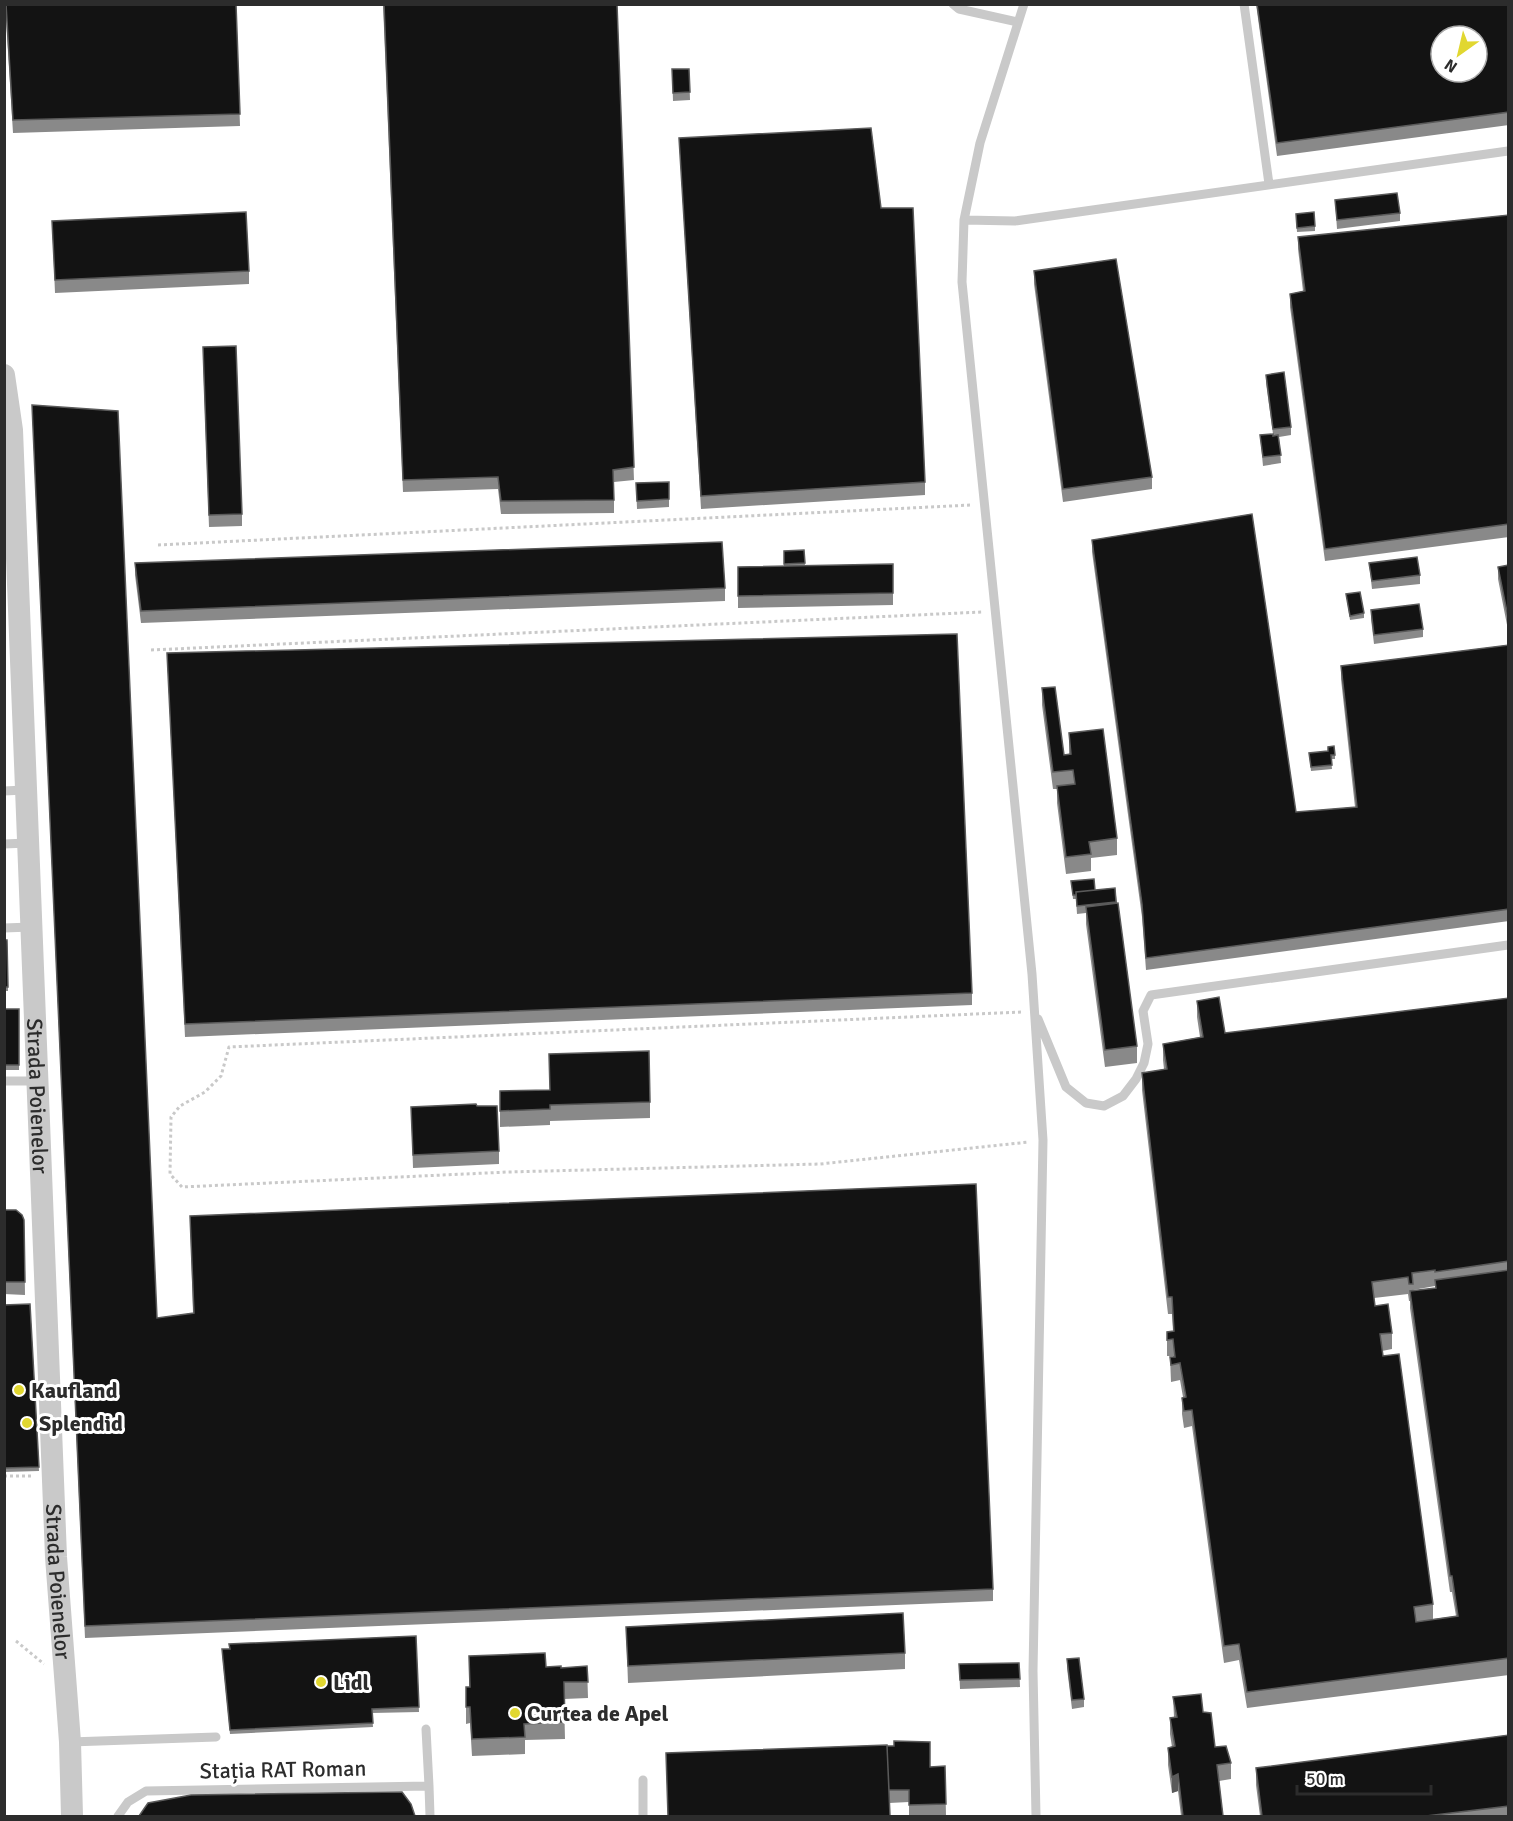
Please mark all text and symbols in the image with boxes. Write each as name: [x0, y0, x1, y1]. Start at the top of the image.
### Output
north arrow: [1429, 24, 1489, 84]
text: N: [1441, 54, 1461, 77]
street label: Strada Poienelor: [21, 1018, 54, 1174]
place label: Kaufland: [31, 1377, 118, 1404]
marker: Kaufland: [12, 1383, 26, 1397]
place label: Splendid: [39, 1410, 123, 1437]
marker: Splendid: [20, 1416, 34, 1430]
street label: Strada Poienelor: [40, 1503, 77, 1660]
place label: Lidl: [333, 1669, 370, 1696]
marker: Lidl: [314, 1675, 328, 1689]
place label: Curtea de Apel: [527, 1700, 668, 1727]
marker: Curtea de Apel: [508, 1706, 522, 1720]
street label: Stația RAT Roman: [199, 1755, 367, 1784]
scale bar: [1297, 1758, 1430, 1796]
text: 50 m: [1306, 1768, 1344, 1790]

